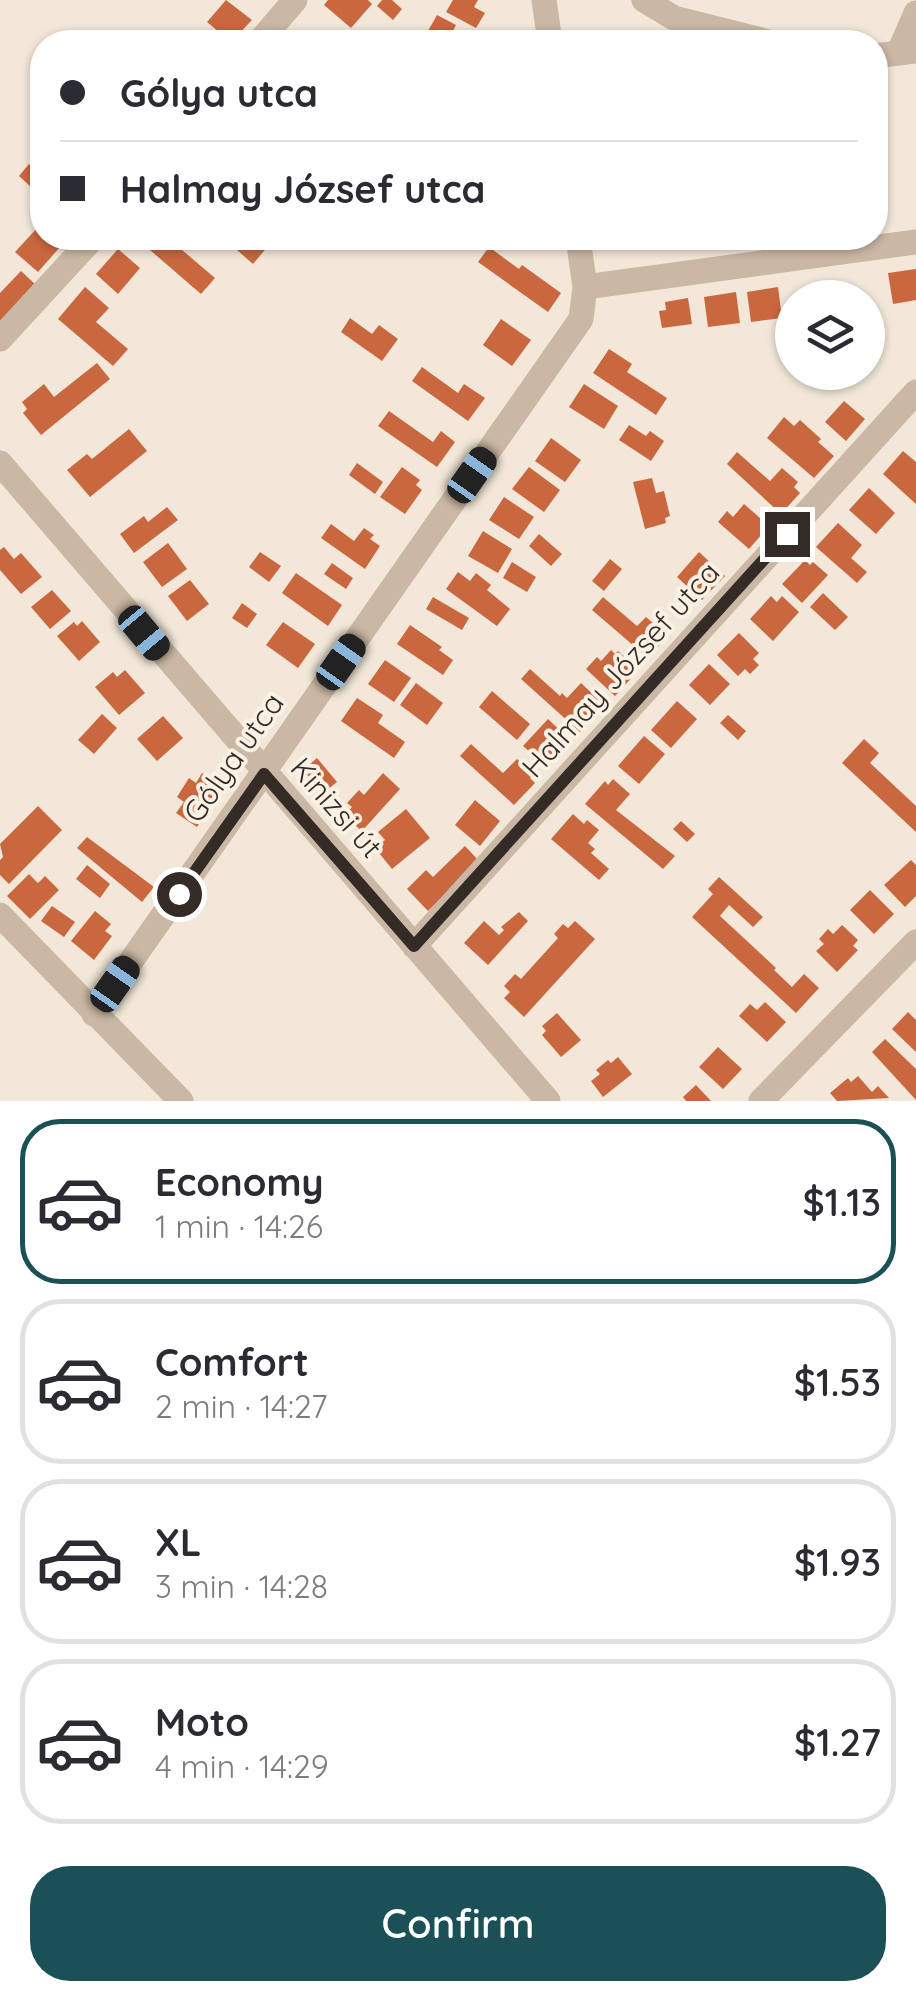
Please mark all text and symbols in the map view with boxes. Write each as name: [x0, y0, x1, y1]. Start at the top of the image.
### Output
text: Gólya utca: [120, 69, 318, 117]
text: Halmay József utca: [120, 165, 485, 213]
map controls: [775, 280, 885, 390]
button: layers: [775, 280, 885, 390]
car: [443, 442, 501, 508]
route end: [765, 512, 810, 557]
street label: Halmay József utca: [513, 553, 727, 785]
car: [113, 600, 175, 666]
car: [312, 629, 370, 695]
street label: Gólya utca: [175, 685, 292, 830]
street label: Kinizsi út: [283, 749, 391, 865]
route start: [157, 872, 202, 917]
car: [86, 951, 144, 1017]
icon: car: [35, 1157, 125, 1247]
text: Economy: [155, 1158, 324, 1206]
text: $1.13: [803, 1178, 881, 1226]
text: 1 min · 14:26: [155, 1206, 323, 1246]
icon: car: [35, 1337, 125, 1427]
text: Comfort: [155, 1338, 309, 1386]
text: $1.53: [794, 1358, 881, 1406]
text: 2 min · 14:27: [155, 1386, 327, 1426]
icon: car: [35, 1517, 125, 1607]
text: XL: [155, 1518, 201, 1566]
text: $1.93: [794, 1538, 881, 1586]
text: 3 min · 14:28: [155, 1566, 328, 1606]
icon: car: [35, 1697, 125, 1787]
text: Moto: [155, 1698, 249, 1746]
text: $1.27: [794, 1718, 881, 1766]
text: 4 min · 14:29: [155, 1746, 329, 1786]
button: Confirm: [30, 1866, 886, 1981]

